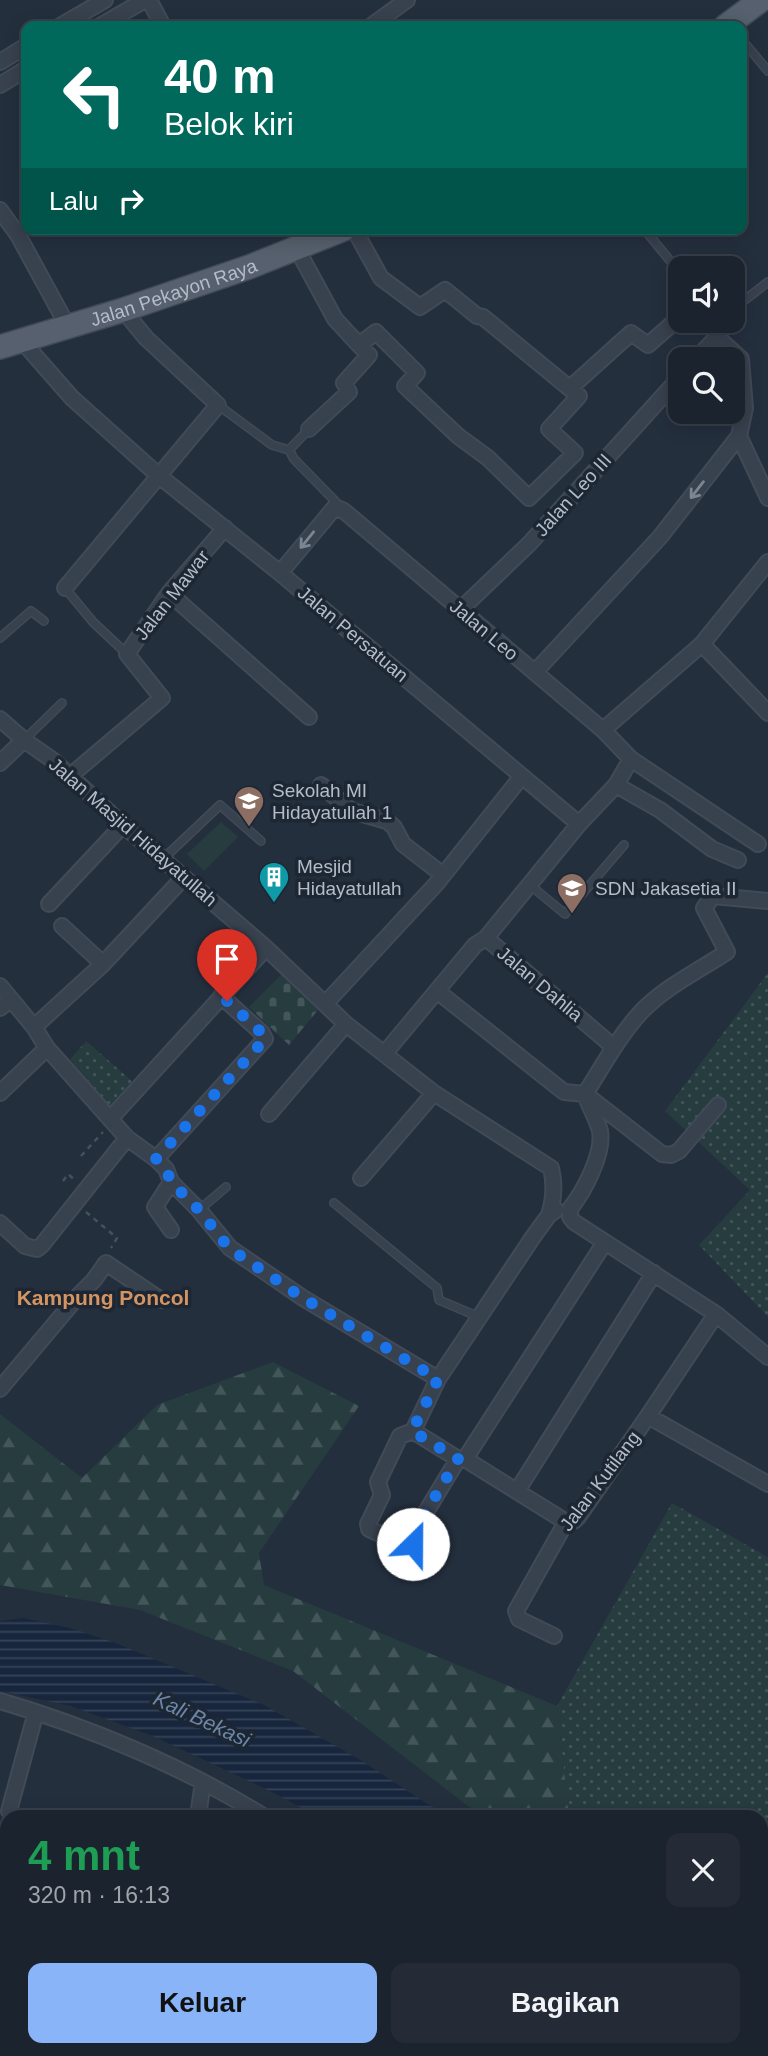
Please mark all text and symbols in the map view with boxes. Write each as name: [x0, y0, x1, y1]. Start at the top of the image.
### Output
icon: left: [49, 49, 140, 140]
text: 40 m: [164, 49, 276, 103]
text: Belok kiri: [164, 106, 294, 142]
icon: right: [112, 182, 150, 220]
text: Lalu: [49, 186, 98, 216]
street label: Jalan Pekayon Raya: [88, 254, 260, 330]
map controls: [668, 256, 745, 424]
button: sound: [668, 256, 745, 333]
button: search: [668, 347, 745, 424]
street label: Jalan Leo III: [531, 450, 615, 540]
one-way arrow: [690, 480, 705, 498]
one-way arrow: [300, 530, 315, 548]
street label: Jalan Mawar: [131, 546, 214, 644]
street label: Jalan Persatuan: [294, 582, 412, 686]
street label: Jalan Leo: [446, 595, 522, 665]
street label: Jalan Masjid Hidayatullah: [45, 753, 221, 911]
place label: Sekolah MI Hidayatullah 1: [272, 780, 392, 823]
school or university icon: Sekolah MI Hidayatullah 1: [232, 784, 266, 828]
place label: Mesjid Hidayatullah: [297, 856, 402, 899]
building icon: Mesjid Hidayatullah: [257, 860, 291, 904]
school or university icon: SDN Jakasetia II: [555, 871, 589, 915]
place label: SDN Jakasetia II: [595, 878, 737, 899]
pin: [197, 929, 257, 1001]
icon: arrive: [208, 940, 246, 978]
street label: Jalan Dahlia: [493, 942, 587, 1026]
district label: Kampung Poncol: [17, 1286, 189, 1309]
street label: Jalan Kutilang: [556, 1427, 644, 1535]
position arrow: [376, 1507, 450, 1581]
water label: Kali Bekasi: [150, 1687, 255, 1752]
text: 4 mnt: [28, 1832, 140, 1879]
button: close: [666, 1833, 740, 1907]
text: 320 m · 16:13: [28, 1882, 170, 1908]
button: Keluar: [28, 1963, 377, 2043]
button: Bagikan: [391, 1963, 740, 2043]

